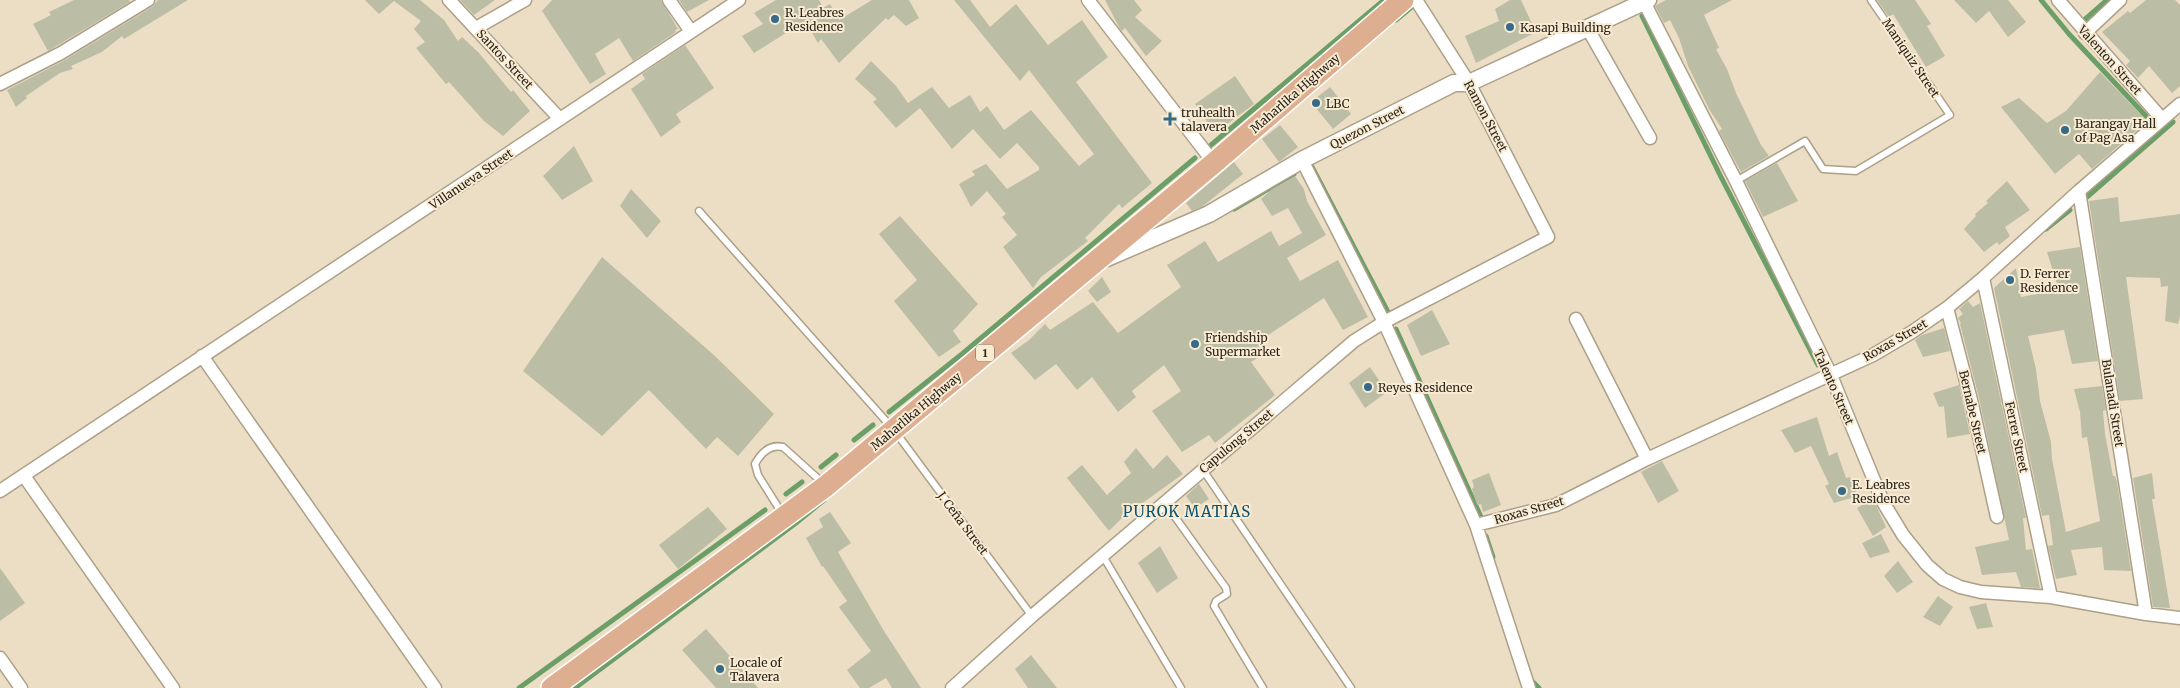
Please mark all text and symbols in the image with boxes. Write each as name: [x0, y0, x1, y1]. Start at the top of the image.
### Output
place label: R. Leabres Residence: [785, 5, 844, 34]
marker: R. Leabres Residence: [769, 13, 781, 25]
street label: Maniquiz Street: [1879, 16, 1943, 101]
place label: Kasapi Building: [1520, 20, 1612, 35]
marker: Kasapi Building: [1504, 21, 1516, 33]
street label: Valenton Street: [2074, 21, 2145, 98]
street label: Santos Street: [474, 26, 537, 92]
street label: Maharlika Highway: [1247, 50, 1343, 136]
street label: Ramon Street: [1461, 78, 1511, 155]
place label: LBC: [1326, 96, 1350, 111]
marker: LBC: [1310, 97, 1322, 109]
street label: Quezon Street: [1327, 102, 1407, 152]
place label: truhealth talavera: [1181, 105, 1235, 134]
marker: truhealth talavera: [1163, 112, 1177, 126]
place label: Barangay Hall of Pag Asa: [2075, 116, 2156, 145]
marker: Barangay Hall of Pag Asa: [2059, 124, 2071, 136]
street label: Villanueva Street: [426, 145, 516, 213]
place label: D. Ferrer Residence: [2020, 266, 2078, 295]
marker: D. Ferrer Residence: [2004, 274, 2016, 286]
street label: Roxas Street: [1860, 315, 1930, 364]
place label: Friendship Supermarket: [1205, 330, 1281, 359]
marker: Friendship Supermarket: [1189, 338, 1201, 350]
road number: 1: [976, 344, 994, 362]
street label: Talento Street: [1811, 347, 1857, 427]
street label: Bulanadi Street: [2099, 358, 2127, 448]
street label: Maharlika Highway: [868, 369, 964, 453]
street label: Bernabe Street: [1956, 369, 1990, 456]
place label: Reyes Residence: [1378, 380, 1473, 395]
marker: Reyes Residence: [1362, 381, 1374, 393]
street label: Ferrer Street: [2002, 400, 2032, 474]
street label: Capulong Street: [1196, 405, 1276, 476]
place label: E. Leabres Residence: [1852, 477, 1910, 506]
marker: E. Leabres Residence: [1836, 485, 1848, 497]
street label: J. Ceña Street: [934, 488, 992, 558]
street label: Roxas Street: [1492, 493, 1566, 527]
district label: PUROK MATIAS: [1123, 502, 1251, 521]
place label: Locale of Talavera: [730, 655, 782, 684]
marker: Locale of Talavera: [714, 663, 726, 675]

